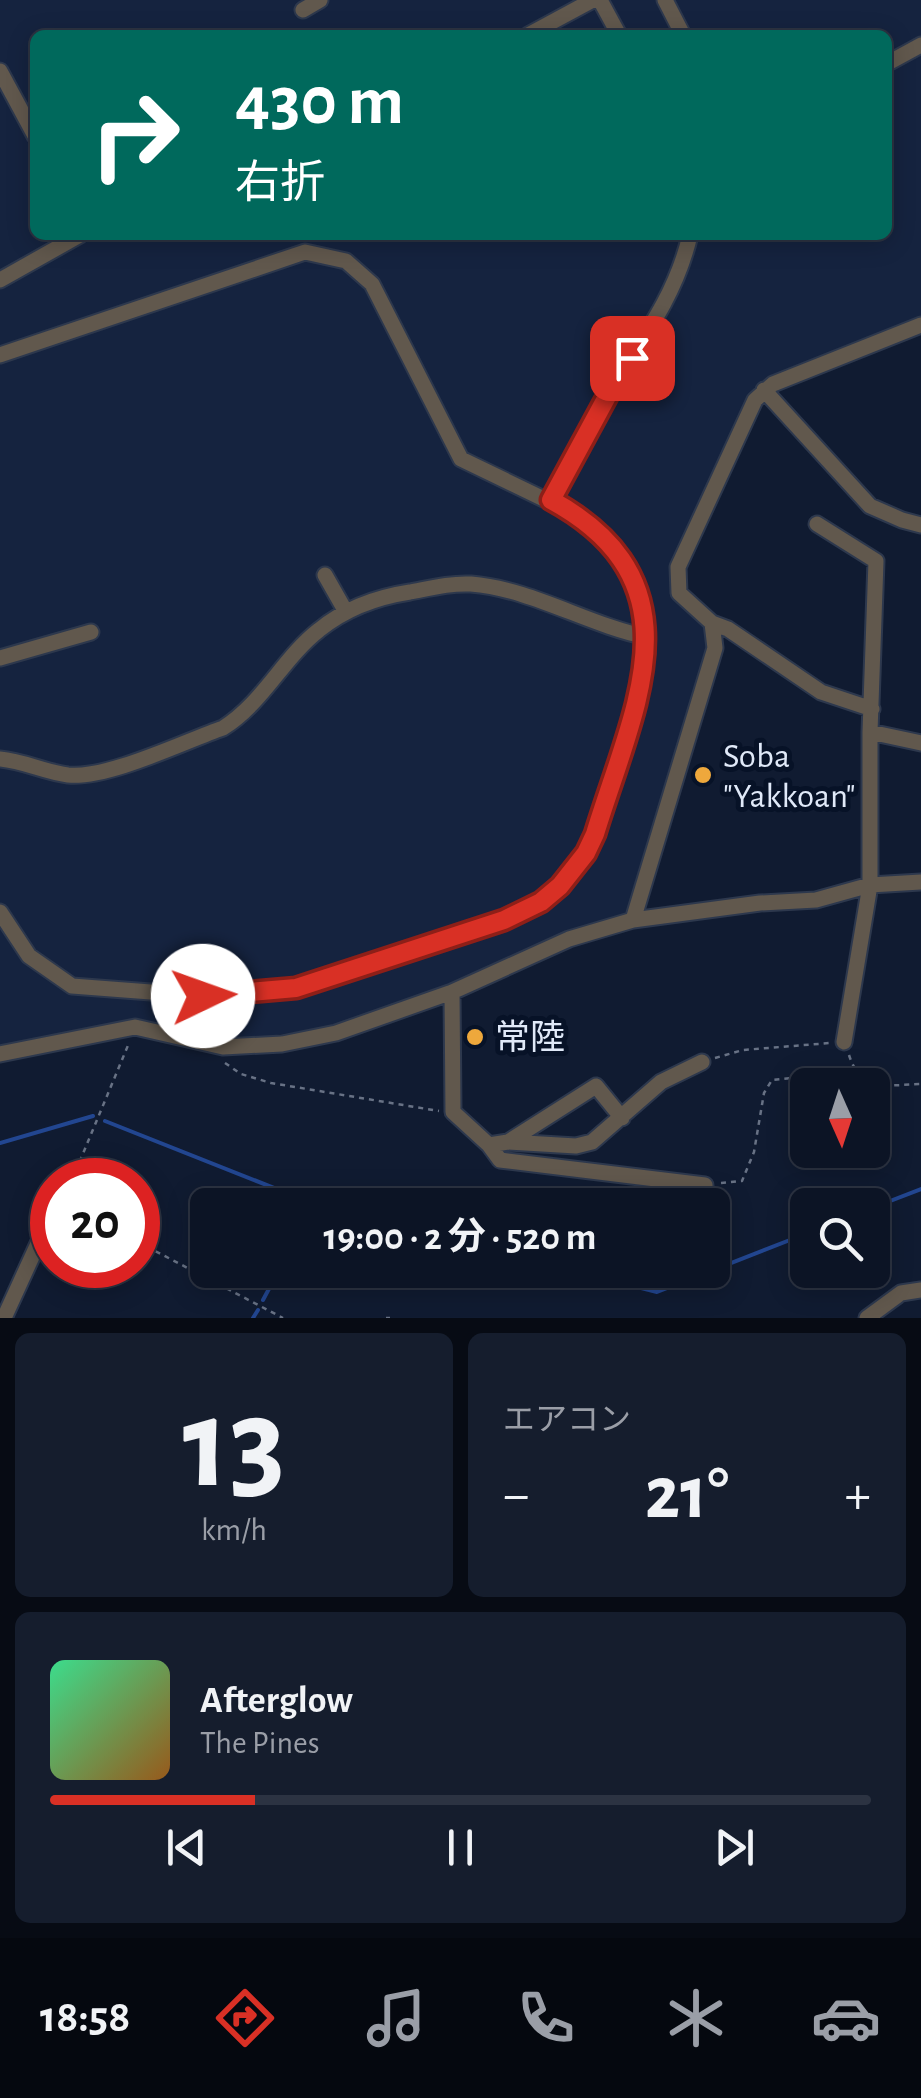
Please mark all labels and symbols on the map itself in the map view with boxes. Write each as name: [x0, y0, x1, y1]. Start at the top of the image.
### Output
pin: [590, 316, 675, 401]
place label: Soba "Yakkoan": [723, 739, 856, 814]
marker: Soba "Yakkoan": [692, 764, 714, 786]
position arrow: [151, 944, 255, 1048]
place label: 常陸: [495, 1019, 565, 1056]
marker: 常陸: [464, 1026, 486, 1048]
north arrow: [790, 1068, 890, 1168]
speed limit sign: 20: [30, 1158, 160, 1288]

